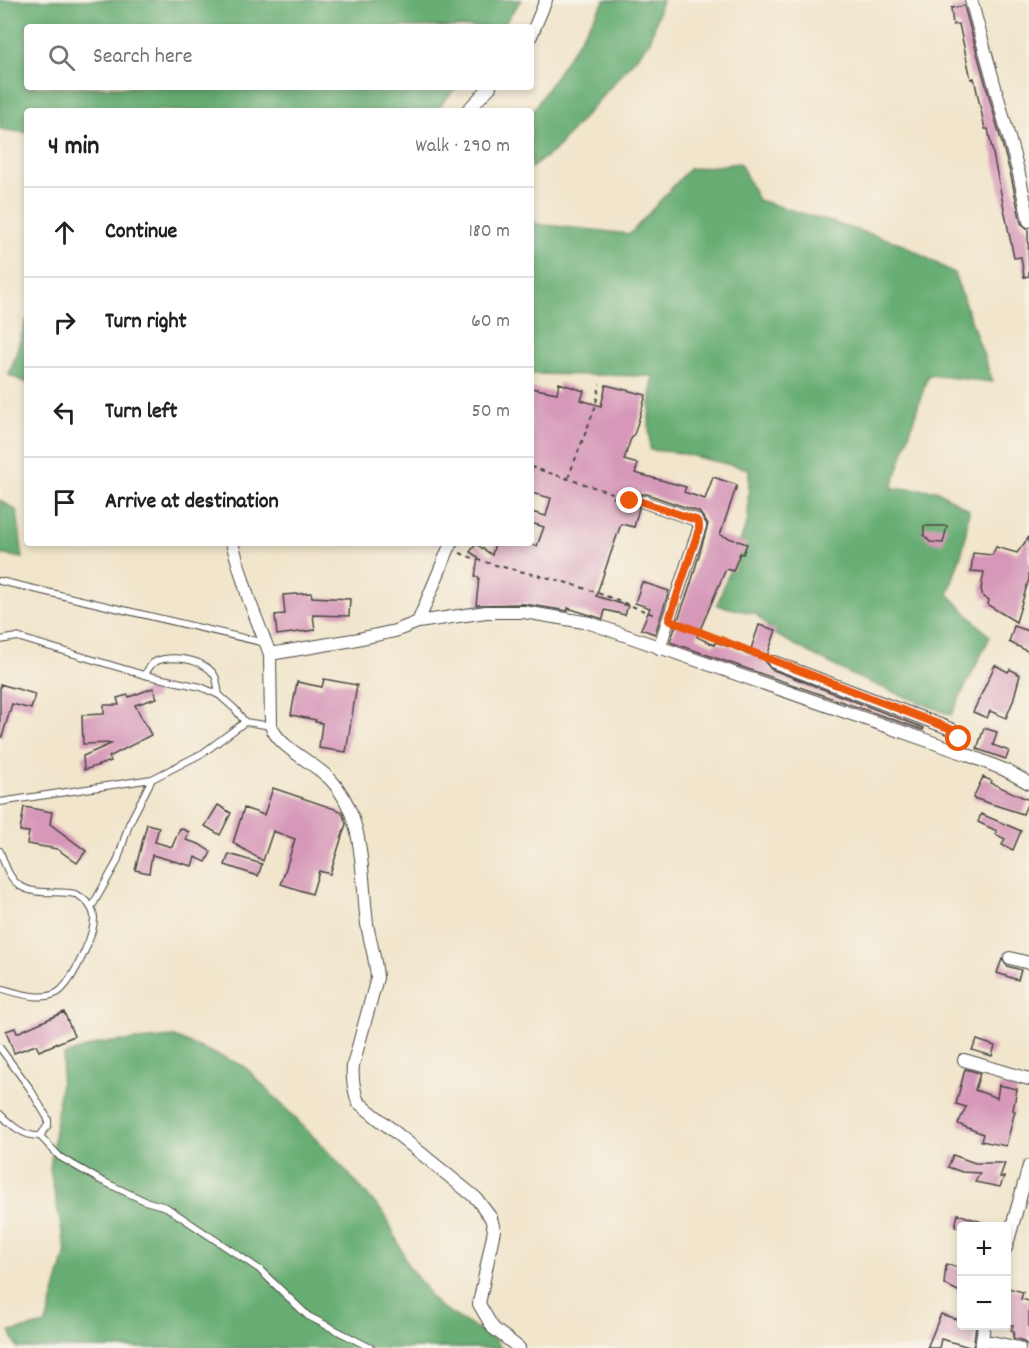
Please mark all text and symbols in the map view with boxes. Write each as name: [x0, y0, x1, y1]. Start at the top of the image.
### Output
search box: [24, 24, 534, 90]
icon: search: [45, 41, 78, 74]
text: Search here: [93, 42, 192, 73]
text: 4 min: [48, 129, 99, 166]
text: Walk · 290 m: [415, 133, 510, 161]
icon: ahead: [48, 216, 81, 249]
text: Continue: [105, 217, 177, 248]
text: 180 m: [468, 218, 510, 246]
icon: right: [48, 306, 81, 339]
text: Turn right: [105, 307, 187, 338]
text: 60 m: [471, 308, 510, 336]
icon: left: [48, 396, 81, 429]
text: Turn left: [105, 397, 177, 428]
text: 50 m: [472, 398, 510, 426]
icon: arrive: [48, 486, 81, 519]
text: Arrive at destination: [105, 487, 279, 518]
route end: [616, 487, 642, 513]
route start: [945, 725, 971, 751]
map controls: [957, 1222, 1011, 1330]
button: +: [957, 1222, 1011, 1276]
button: −: [957, 1276, 1011, 1330]

